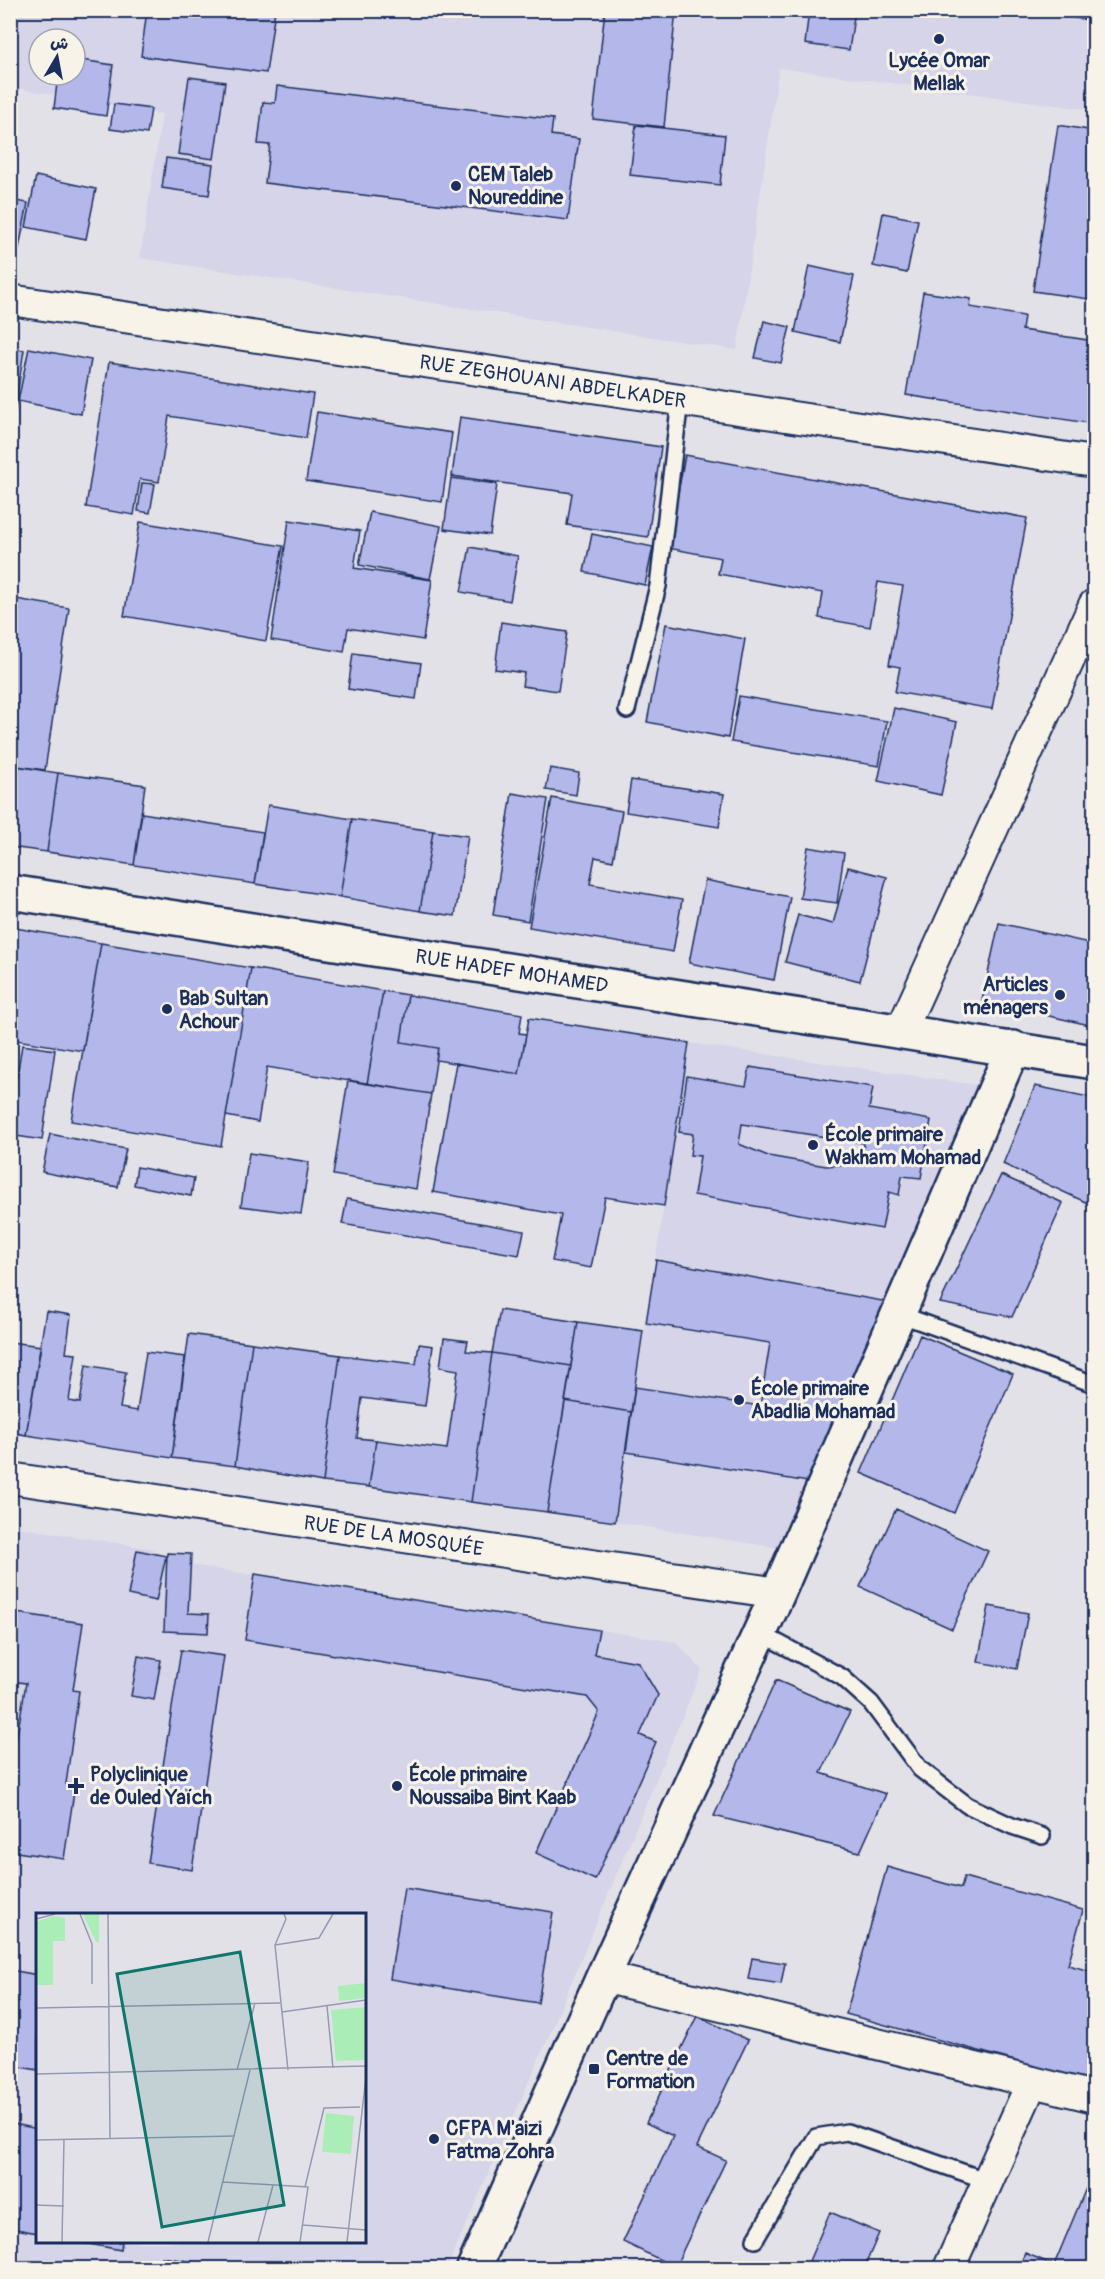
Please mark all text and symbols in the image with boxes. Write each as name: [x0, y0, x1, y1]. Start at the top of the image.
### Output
north arrow: [27, 27, 87, 87]
text: ش: [49, 32, 70, 55]
marker: Lycée Omar Mellak: [932, 32, 946, 46]
place label: Lycée Omar Mellak: [888, 48, 991, 96]
place label: CEM Taleb Noureddine: [468, 162, 564, 210]
marker: CEM Taleb Noureddine: [449, 179, 463, 193]
street label: RUE ZEGHOUANI ABDELKADER: [418, 349, 688, 414]
street label: RUE HADEF MOHAMED: [414, 944, 610, 999]
place label: Articles ménagers: [963, 972, 1048, 1020]
place label: Bab Sultan Achour: [179, 986, 268, 1034]
marker: Articles ménagers: [1053, 988, 1067, 1002]
marker: Bab Sultan Achour: [160, 1002, 174, 1016]
place label: École primaire Wakham Mohamad: [825, 1122, 981, 1170]
marker: École primaire Wakham Mohamad: [806, 1138, 820, 1152]
place label: École primaire Abadlia Mohamad: [751, 1376, 896, 1424]
marker: École primaire Abadlia Mohamad: [732, 1393, 746, 1407]
street label: RUE DE LA MOSQUÉE: [302, 1510, 485, 1562]
place label: Polyclinique de Ouled Yaïch: [90, 1762, 212, 1810]
place label: École primaire Noussaiba Bint Kaab: [409, 1762, 576, 1810]
marker: Polyclinique de Ouled Yaïch: [67, 1777, 85, 1795]
marker: École primaire Noussaiba Bint Kaab: [390, 1779, 404, 1793]
inset map: [36, 1913, 366, 2243]
place label: Centre de Formation: [606, 2046, 695, 2094]
marker: Centre de Formation: [587, 2062, 601, 2076]
place label: CFPA M'aizi Fatma Zohra: [446, 2116, 554, 2164]
marker: CFPA M'aizi Fatma Zohra: [427, 2132, 441, 2146]

